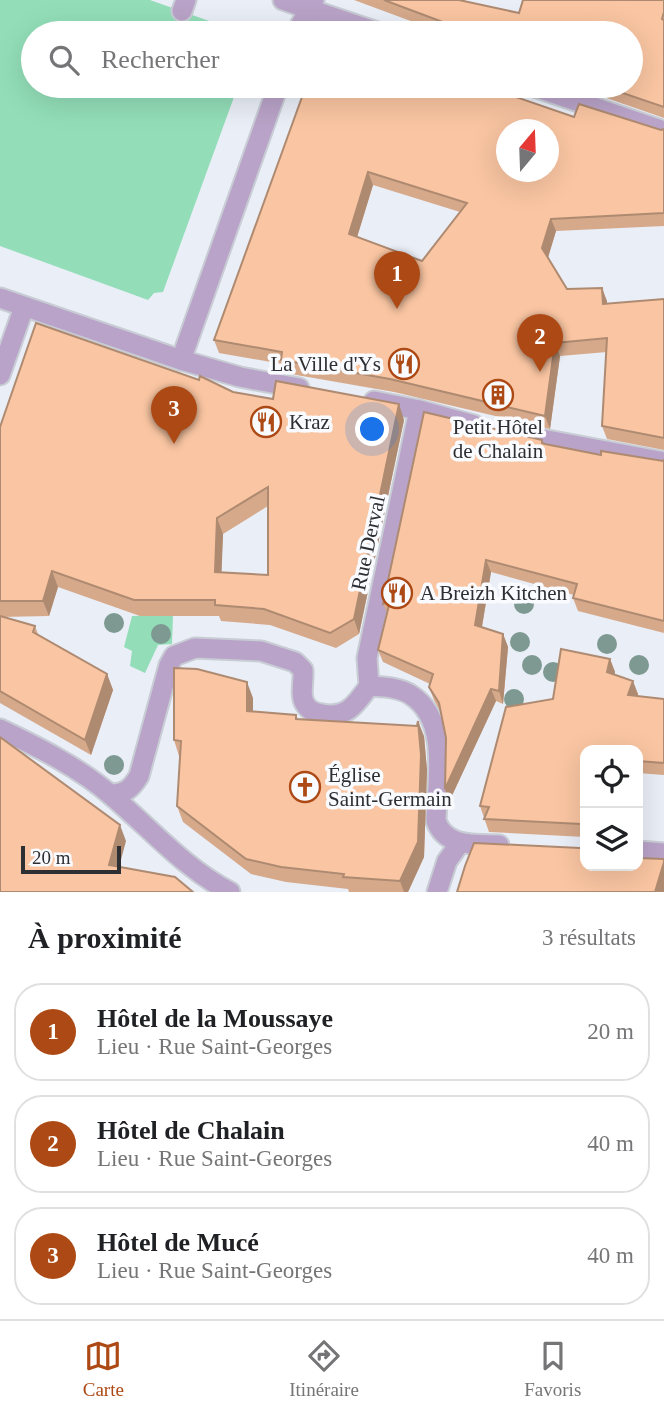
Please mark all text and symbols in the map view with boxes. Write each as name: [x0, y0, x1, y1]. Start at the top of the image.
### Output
search box: [21, 21, 643, 98]
icon: search: [45, 41, 83, 79]
text: Rechercher: [101, 45, 219, 74]
north arrow: [496, 119, 559, 182]
pin: 1: [374, 251, 420, 309]
pin: 2: [517, 314, 563, 372]
restaurant icon: La Ville d'Ys: [387, 347, 421, 381]
place label: La Ville d'Ys: [270, 352, 381, 376]
building icon: Petit Hôtel de Chalain: [481, 378, 515, 412]
pin: 3: [151, 386, 197, 444]
restaurant icon: Kraz: [249, 405, 283, 439]
place label: Kraz: [289, 410, 330, 434]
your location: [355, 412, 389, 446]
place label: Petit Hôtel de Chalain: [453, 415, 544, 463]
street label: Rue Derval: [346, 493, 390, 593]
restaurant icon: A Breizh Kitchen: [380, 576, 414, 610]
place label: A Breizh Kitchen: [420, 581, 567, 605]
map controls: [580, 745, 643, 871]
button: locate: [580, 745, 643, 808]
place label: Église Saint-Germain: [328, 763, 452, 811]
church icon: Église Saint-Germain: [288, 770, 322, 804]
button: layers: [580, 808, 643, 871]
scale bar: [21, 843, 121, 875]
text: 20 m: [32, 847, 71, 868]
text: À proximité: [28, 921, 182, 954]
text: 3 résultats: [542, 925, 636, 950]
text: Hôtel de la Moussaye: [97, 1004, 333, 1033]
text: 1: [47, 1019, 59, 1044]
text: 20 m: [587, 1019, 634, 1044]
text: Lieu · Rue Saint-Georges: [97, 1034, 332, 1059]
text: Hôtel de Chalain: [97, 1116, 285, 1145]
text: 2: [47, 1131, 59, 1156]
text: 40 m: [587, 1131, 634, 1156]
text: Lieu · Rue Saint-Georges: [97, 1146, 332, 1171]
text: Hôtel de Mucé: [97, 1228, 259, 1257]
text: 3: [47, 1243, 59, 1268]
text: 40 m: [587, 1243, 634, 1268]
text: Lieu · Rue Saint-Georges: [97, 1258, 332, 1283]
tab: Carte: [83, 1337, 124, 1401]
tab: Itinéraire: [289, 1337, 359, 1401]
tab: Favoris: [524, 1337, 581, 1401]

